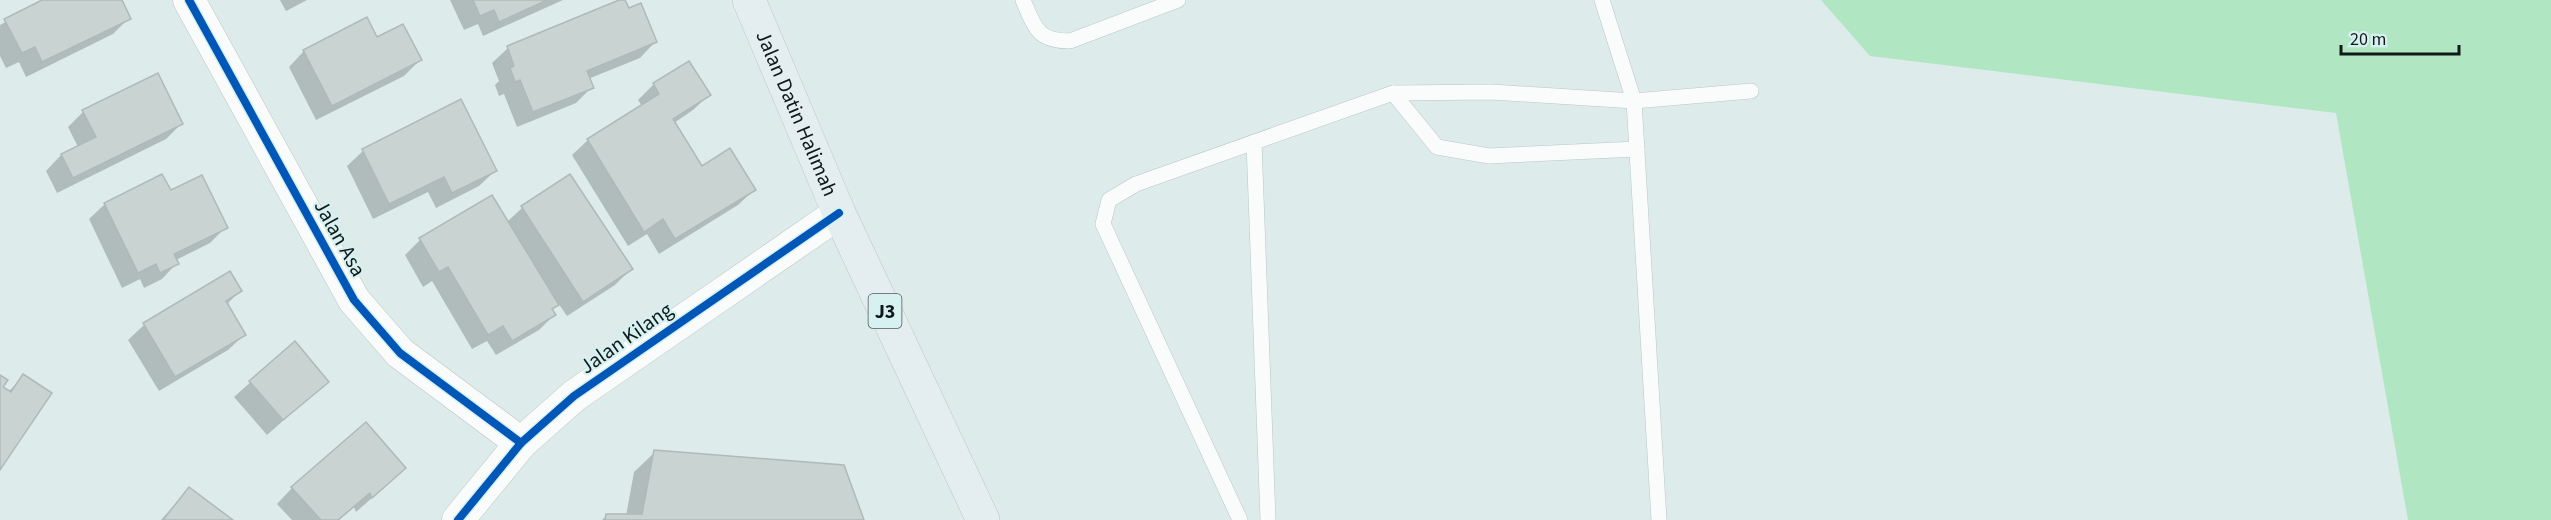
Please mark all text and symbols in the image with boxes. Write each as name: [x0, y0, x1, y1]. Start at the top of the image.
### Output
scale bar: [2341, 18, 2460, 56]
street label: Jalan Datin Halimah: [748, 26, 845, 201]
text: 20 m: [2350, 27, 2386, 52]
street label: Jalan Asa: [307, 194, 373, 282]
road number: J3: [868, 294, 902, 328]
street label: Jalan Kilang: [573, 295, 679, 381]

